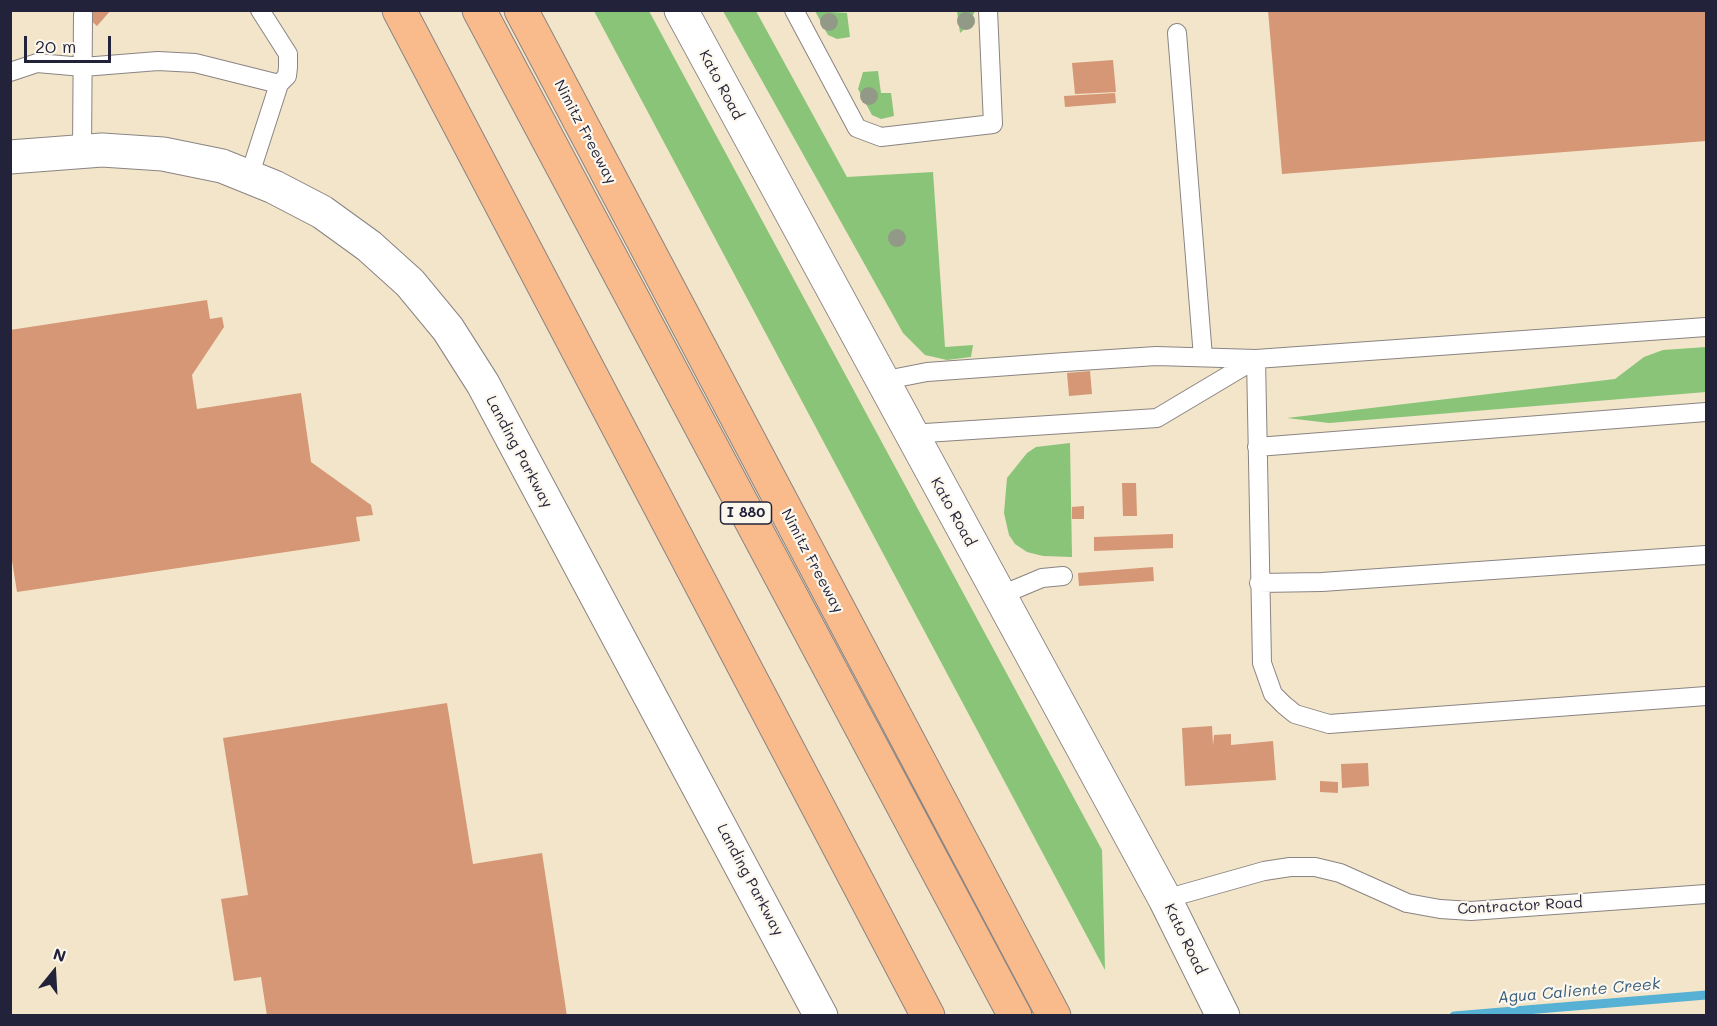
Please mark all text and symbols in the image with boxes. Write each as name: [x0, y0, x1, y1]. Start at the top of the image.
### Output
scale bar: [27, 24, 114, 62]
text: 20 m: [35, 34, 76, 58]
street label: Kato Road: [695, 47, 747, 123]
street label: Nimitz Freeway: [550, 77, 620, 187]
street label: Landing Parkway: [482, 393, 556, 511]
street label: Kato Road: [927, 474, 979, 550]
road number: I 880: [720, 502, 771, 524]
street label: Nimitz Freeway: [777, 506, 847, 616]
street label: Landing Parkway: [713, 821, 787, 939]
street label: Contractor Road: [1457, 894, 1583, 918]
street label: Kato Road: [1160, 901, 1210, 977]
north arrow: [24, 942, 84, 1002]
text: N: [51, 943, 69, 966]
water label: Agua Caliente Creek: [1497, 974, 1661, 1008]

